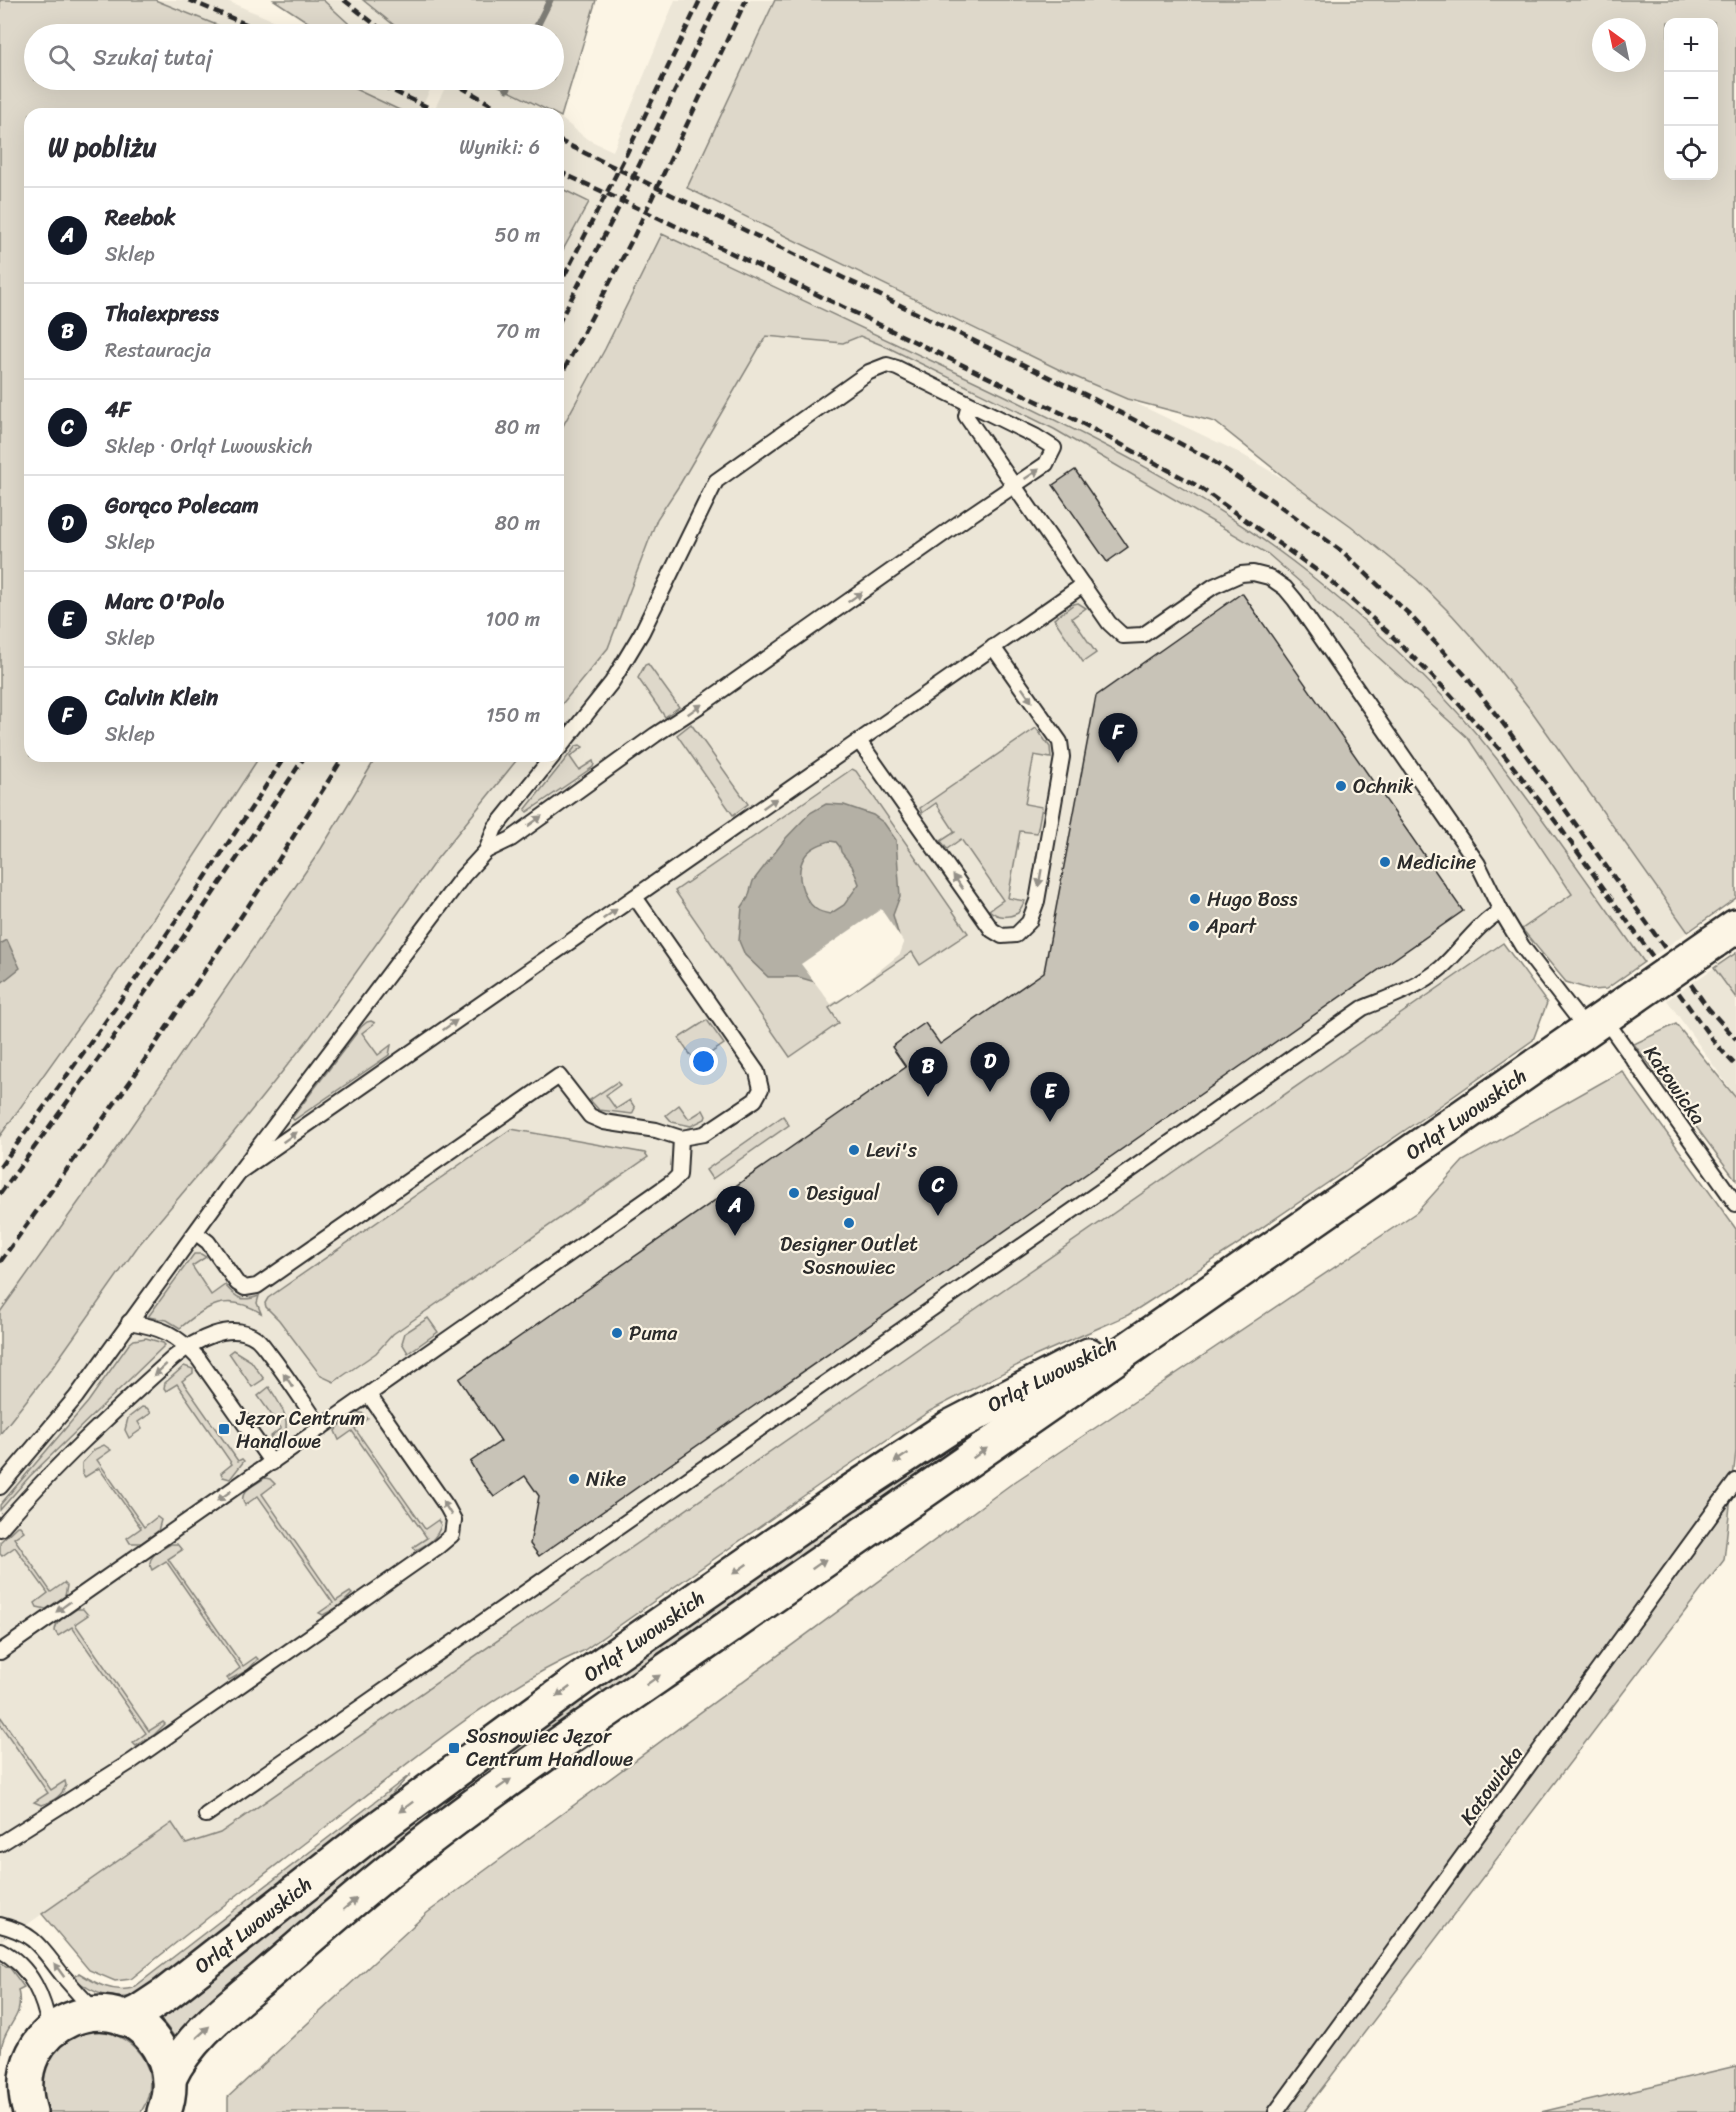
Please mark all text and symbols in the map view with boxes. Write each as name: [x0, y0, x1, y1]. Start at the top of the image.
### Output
north arrow: [1592, 18, 1646, 72]
map controls: [1664, 18, 1718, 180]
button: +: [1664, 18, 1718, 72]
search box: [24, 24, 564, 90]
text: Szukaj tutaj: [93, 38, 212, 77]
icon: search: [45, 41, 78, 74]
button: −: [1664, 72, 1718, 126]
text: W pobliżu: [48, 124, 157, 170]
button: locate: [1664, 126, 1718, 180]
text: Wyniki: 6: [459, 130, 540, 165]
text: Reebok: [105, 198, 176, 237]
text: A: [61, 218, 74, 253]
text: 50 m: [495, 218, 540, 253]
text: Sklep: [105, 237, 155, 272]
text: Thaiexpress: [105, 294, 219, 333]
text: B: [61, 314, 74, 349]
text: 70 m: [495, 314, 540, 349]
text: Restauracja: [105, 333, 211, 368]
text: 4F: [105, 390, 131, 429]
text: C: [61, 410, 74, 445]
text: 80 m: [495, 410, 540, 445]
text: Sklep · Orląt Lwowskich: [105, 429, 312, 464]
one-way arrow: [1024, 468, 1040, 480]
text: Gorąco Polecam: [105, 486, 259, 525]
text: D: [62, 506, 73, 541]
text: 80 m: [495, 506, 540, 541]
text: Sklep: [105, 525, 155, 560]
text: Marc O'Polo: [105, 582, 224, 621]
one-way arrow: [846, 591, 862, 603]
text: E: [62, 602, 73, 637]
text: 100 m: [486, 602, 540, 637]
text: Sklep: [105, 621, 155, 656]
text: Calvin Klein: [105, 678, 218, 717]
one-way arrow: [1021, 687, 1032, 703]
text: F: [62, 698, 73, 733]
text: 150 m: [486, 698, 540, 733]
one-way arrow: [687, 703, 703, 715]
pin: F: [1098, 714, 1138, 763]
text: Sklep: [105, 717, 155, 752]
place label: Ochnik: [1353, 769, 1414, 804]
marker: Ochnik: [1334, 779, 1348, 793]
one-way arrow: [762, 797, 778, 809]
one-way arrow: [527, 815, 543, 827]
place label: Medicine: [1397, 845, 1476, 880]
marker: Medicine: [1378, 855, 1392, 869]
one-way arrow: [1036, 868, 1045, 887]
one-way arrow: [952, 874, 964, 890]
place label: Hugo Boss: [1207, 882, 1298, 917]
marker: Hugo Boss: [1188, 892, 1202, 906]
one-way arrow: [602, 909, 618, 920]
place label: Apart: [1205, 909, 1257, 944]
marker: Apart: [1187, 919, 1201, 933]
one-way arrow: [441, 1019, 457, 1031]
street label: Katowicka: [1634, 1038, 1715, 1133]
pin: D: [970, 1042, 1010, 1092]
your location: [689, 1047, 718, 1076]
pin: B: [908, 1048, 948, 1097]
street label: Orląt Lwowskich: [1398, 1059, 1534, 1169]
pin: E: [1030, 1072, 1070, 1122]
one-way arrow: [281, 1131, 297, 1143]
place label: Levi's: [866, 1133, 918, 1168]
marker: Levi's: [847, 1143, 861, 1157]
pin: C: [918, 1166, 958, 1216]
place label: Desigual: [806, 1176, 880, 1211]
pin: A: [716, 1186, 754, 1236]
marker: Desigual: [787, 1186, 801, 1200]
marker: Designer Outlet Sosnowiec: [842, 1216, 856, 1230]
place label: Designer Outlet Sosnowiec: [780, 1227, 918, 1285]
place label: Puma: [629, 1316, 678, 1351]
marker: Puma: [610, 1326, 624, 1340]
street label: Orląt Lwowskich: [981, 1327, 1123, 1422]
one-way arrow: [153, 1363, 168, 1376]
one-way arrow: [282, 1372, 294, 1388]
place label: Jęzor Centrum Handlowe: [235, 1401, 365, 1459]
marker: Jęzor Centrum Handlowe: [217, 1422, 231, 1436]
one-way arrow: [971, 1447, 987, 1459]
one-way arrow: [893, 1452, 909, 1463]
place label: Nike: [586, 1462, 626, 1497]
marker: Nike: [567, 1472, 581, 1486]
one-way arrow: [216, 1490, 232, 1502]
one-way arrow: [442, 1500, 453, 1516]
one-way arrow: [811, 1558, 827, 1570]
one-way arrow: [733, 1563, 749, 1575]
street label: Orląt Lwowskich: [576, 1581, 712, 1691]
one-way arrow: [56, 1601, 72, 1613]
one-way arrow: [644, 1674, 660, 1686]
one-way arrow: [556, 1686, 572, 1698]
place label: Sosnowiec Jęzor Centrum Handlowe: [466, 1719, 633, 1777]
street label: Katowicka: [1450, 1738, 1532, 1832]
marker: Sosnowiec Jęzor Centrum Handlowe: [447, 1741, 461, 1755]
one-way arrow: [495, 1778, 511, 1790]
one-way arrow: [398, 1801, 413, 1813]
street label: Orląt Lwowskich: [187, 1868, 320, 1983]
one-way arrow: [342, 1897, 358, 1910]
one-way arrow: [53, 1962, 65, 1978]
one-way arrow: [196, 2025, 211, 2039]

